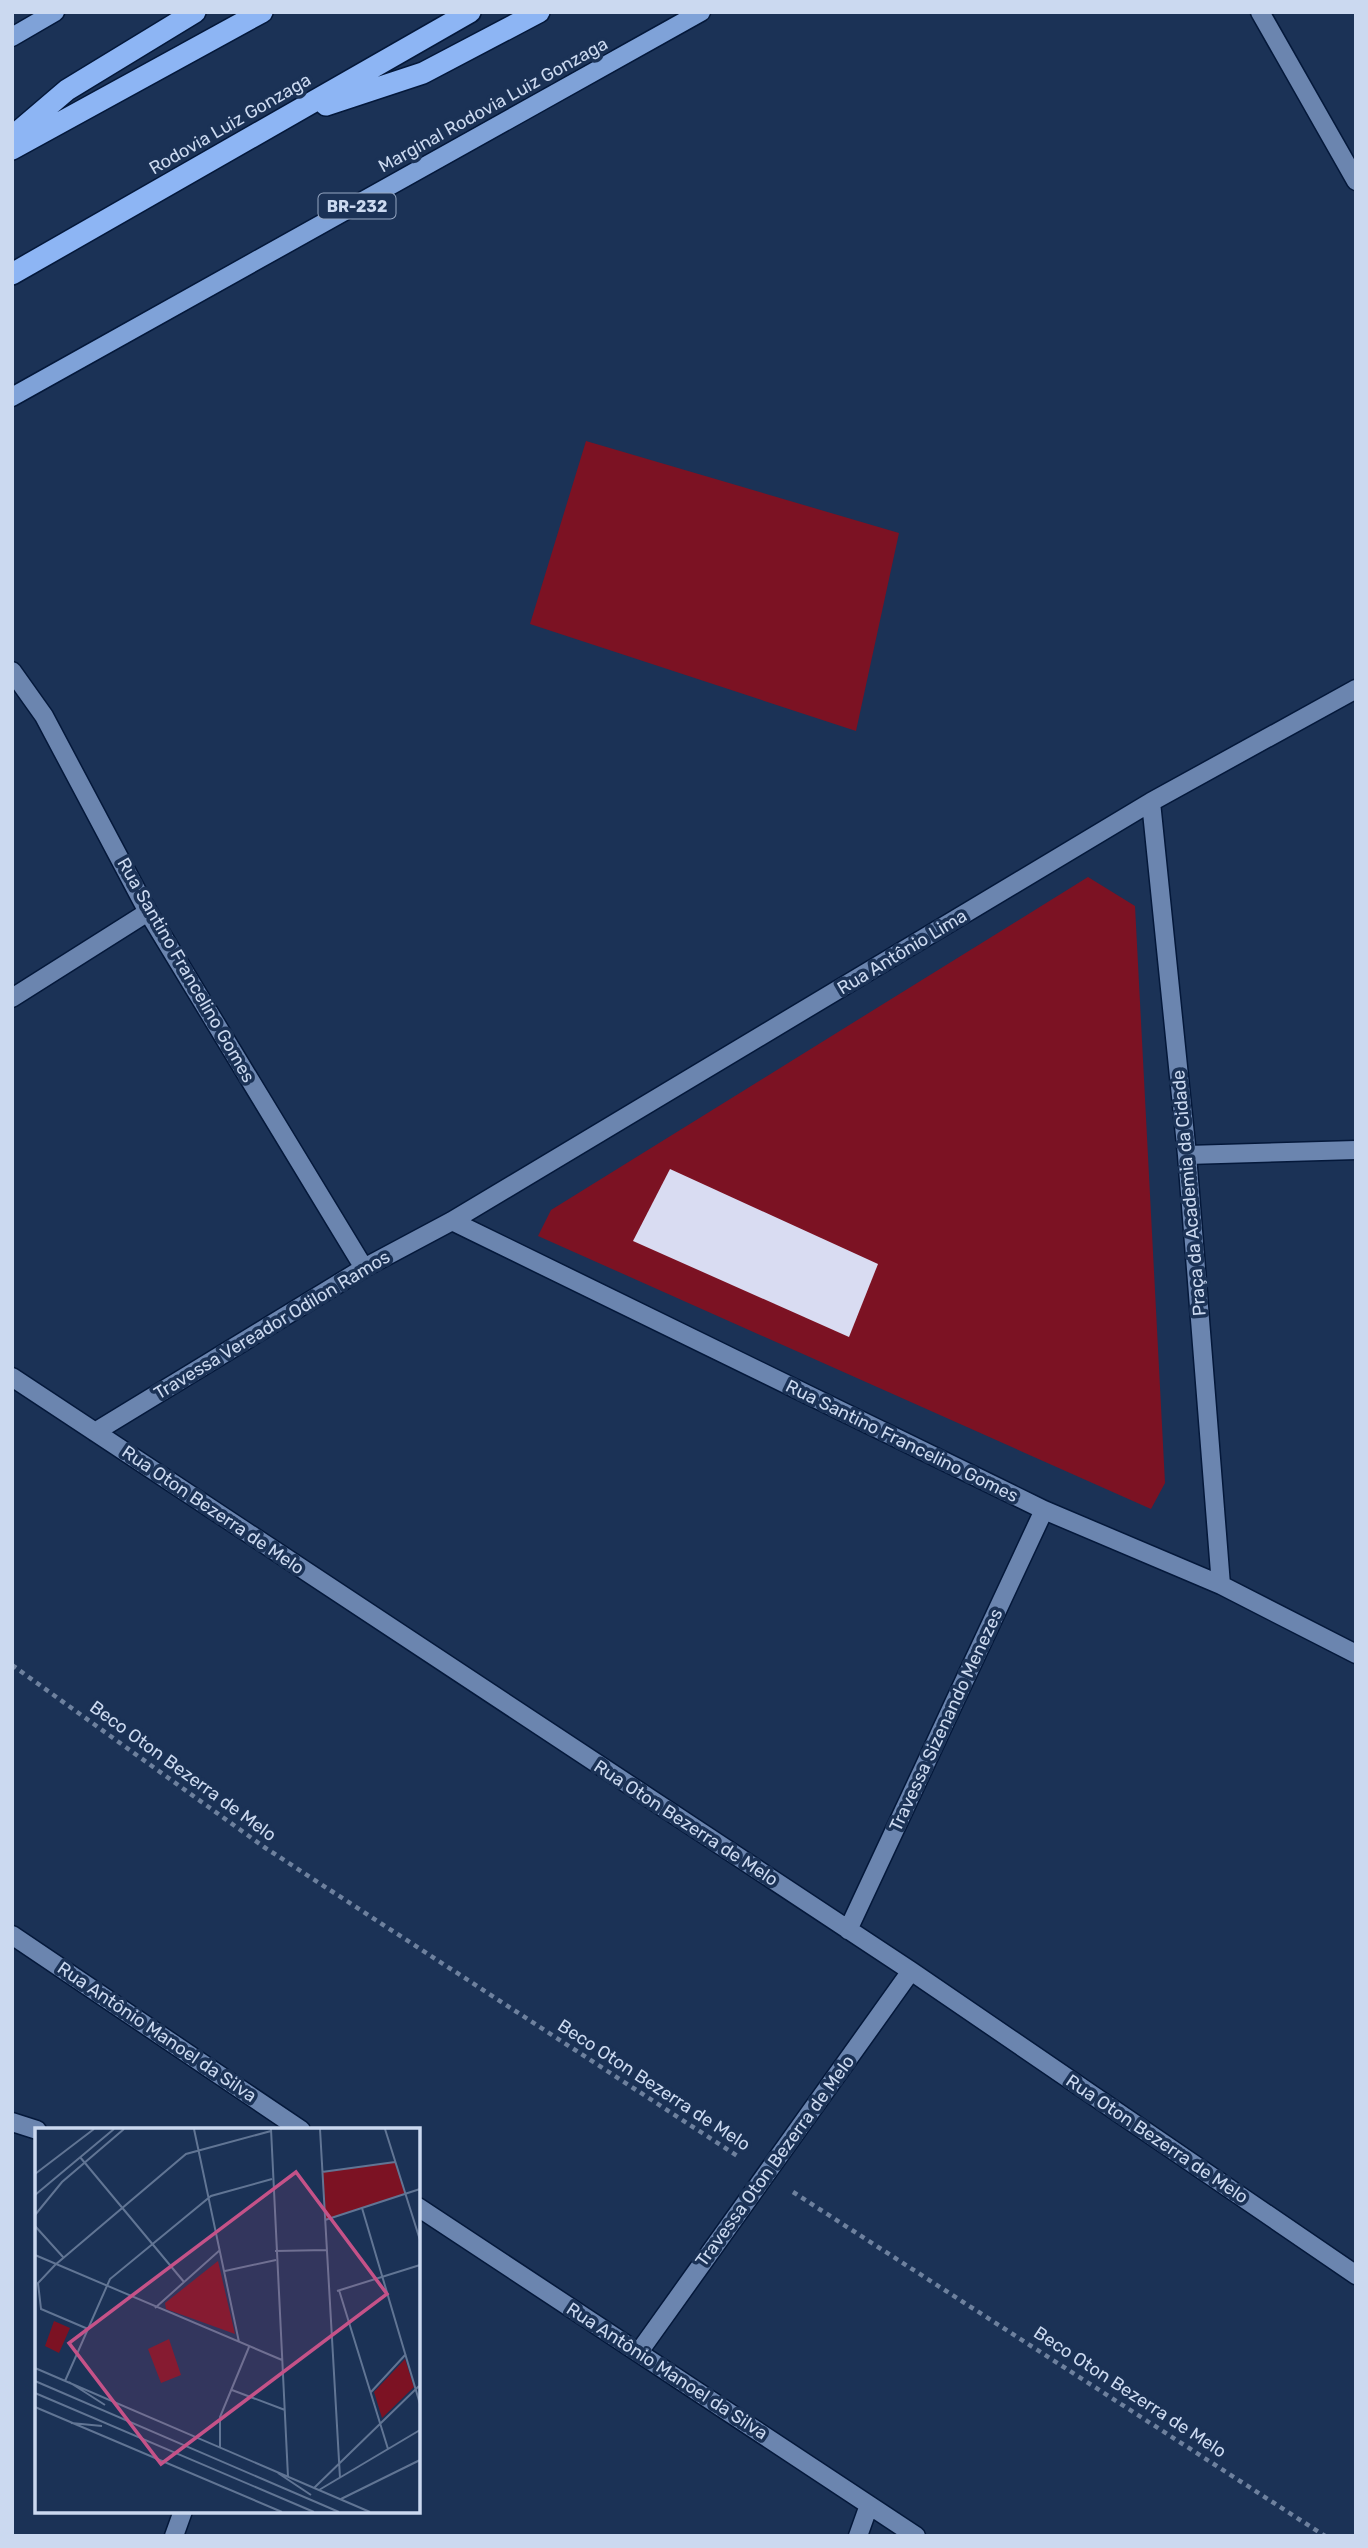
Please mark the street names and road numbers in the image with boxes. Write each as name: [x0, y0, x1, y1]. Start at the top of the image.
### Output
street label: Marginal Rodovia Luiz Gonzaga: [374, 33, 612, 177]
street label: Rodovia Luiz Gonzaga: [145, 69, 315, 179]
road number: BR-232: [318, 194, 396, 218]
street label: Rua Santino Francelino Gomes: [112, 854, 260, 1086]
street label: Rua Antônio Lima: [833, 905, 971, 999]
street label: Praça da Academia da Cidade: [1167, 1069, 1211, 1317]
street label: Travessa Vereador Odilon Ramos: [150, 1246, 394, 1404]
street label: Rua Santino Francelino Gomes: [782, 1375, 1022, 1507]
street label: Rua Oton Bezerra de Melo: [118, 1441, 308, 1579]
street label: Travessa Sizenando Menezes: [885, 1605, 1007, 1835]
street label: Beco Oton Bezerra de Melo: [86, 1696, 280, 1846]
street label: Rua Oton Bezerra de Melo: [590, 1755, 782, 1891]
street label: Rua Antônio Manoel da Silva: [53, 1957, 261, 2107]
street label: Beco Oton Bezerra de Melo: [554, 2014, 754, 2156]
street label: Travessa Oton Bezerra de Melo: [691, 2051, 859, 2271]
street label: Rua Oton Bezerra de Melo: [1062, 2070, 1252, 2208]
street label: Rua Antônio Manoel da Silva: [562, 2298, 772, 2444]
street label: Beco Oton Bezerra de Melo: [1030, 2321, 1230, 2463]

